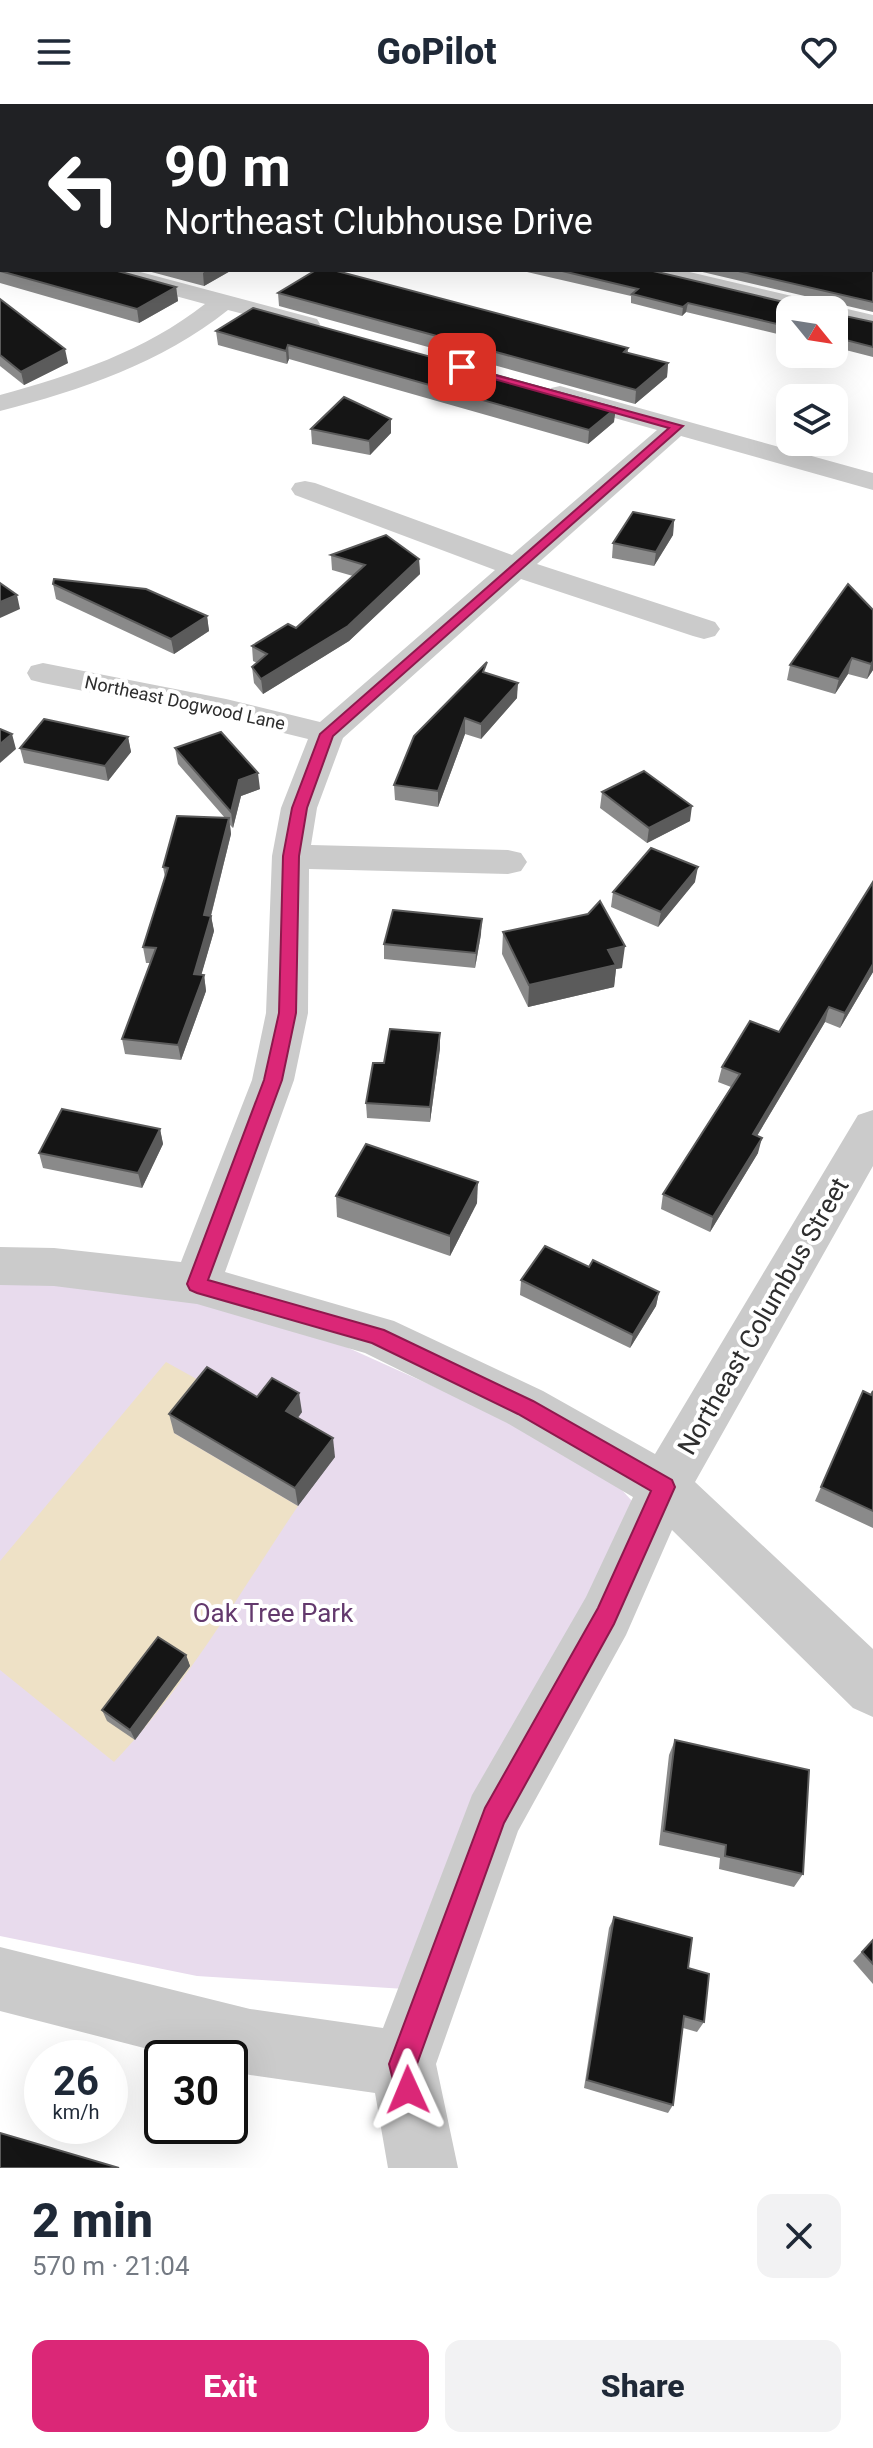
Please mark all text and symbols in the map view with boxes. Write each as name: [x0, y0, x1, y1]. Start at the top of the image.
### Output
icon: menu: [32, 30, 76, 74]
icon: heart: [797, 30, 841, 74]
text: GoPilot: [376, 31, 497, 73]
text: 90 m: [164, 134, 291, 200]
icon: left: [32, 136, 136, 240]
text: Northeast Clubhouse Drive: [164, 201, 593, 243]
north arrow: [776, 296, 848, 368]
map controls: [776, 296, 848, 456]
pin: [428, 333, 496, 401]
icon: arrive: [440, 345, 484, 389]
button: layers: [776, 384, 848, 456]
street label: Northeast Dogwood Lane: [83, 671, 287, 734]
street label: Northeast Columbus Street: [671, 1172, 855, 1460]
park label: Oak Tree Park: [193, 1598, 354, 1628]
speed limit sign: 30: [144, 2040, 248, 2144]
position arrow: [366, 2048, 450, 2132]
text: 26: [53, 2058, 99, 2105]
text: km/h: [53, 2100, 99, 2124]
text: 2 min: [32, 2192, 153, 2249]
button: close: [757, 2194, 841, 2278]
text: 570 m · 21:04: [32, 2251, 190, 2281]
button: Exit: [32, 2340, 429, 2432]
button: Share: [445, 2340, 841, 2432]

